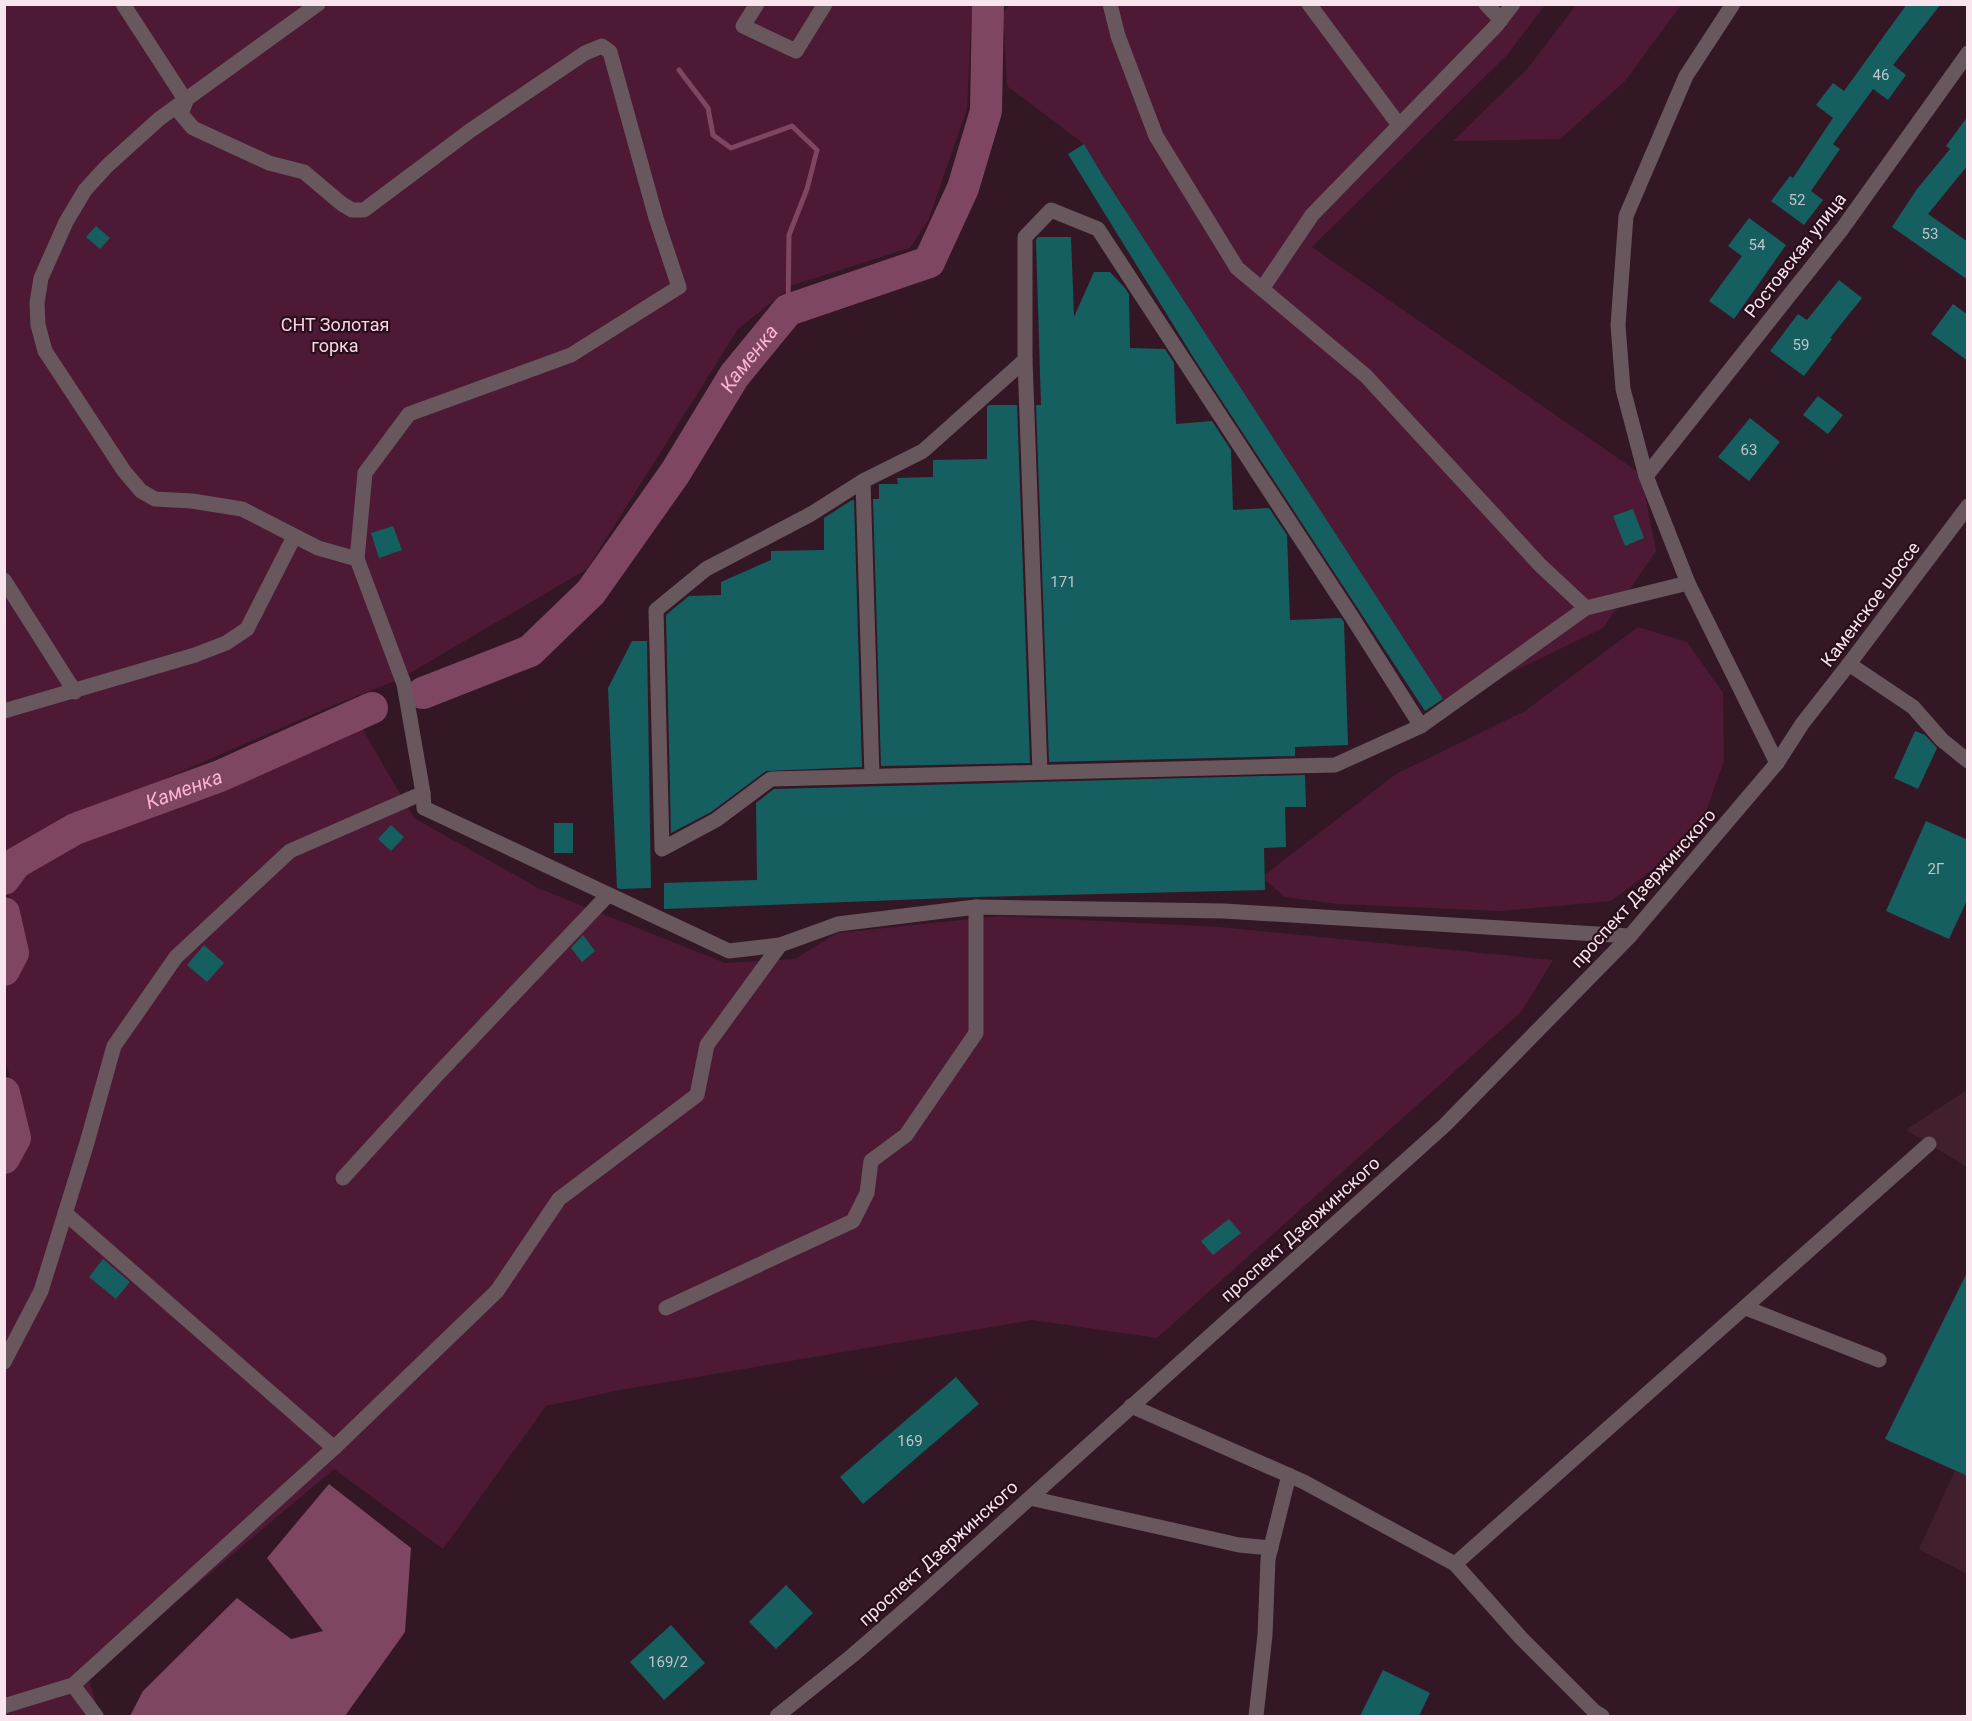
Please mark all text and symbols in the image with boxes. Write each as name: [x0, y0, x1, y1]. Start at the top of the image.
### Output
house number: 46: [1873, 66, 1889, 84]
street label: Ростовская улица: [1740, 188, 1850, 322]
house number: 52: [1789, 191, 1805, 209]
house number: 53: [1922, 225, 1938, 243]
house number: 54: [1749, 236, 1766, 254]
park label: СНТ Золотая горка: [281, 314, 389, 356]
water label: Каменка: [715, 320, 783, 397]
house number: 59: [1793, 336, 1809, 354]
house number: 63: [1741, 441, 1757, 459]
street label: Каменское шоссе: [1816, 537, 1924, 671]
house number: 171: [1050, 573, 1076, 591]
water label: Каменка: [142, 764, 226, 814]
street label: проспект Дзержинского: [1566, 804, 1720, 972]
house number: 2Г: [1928, 860, 1944, 878]
street label: проспект Дзержинского: [1216, 1152, 1384, 1306]
house number: 169: [897, 1432, 923, 1450]
street label: проспект Дзержинского: [854, 1476, 1022, 1630]
house number: 169/2: [648, 1653, 688, 1671]

